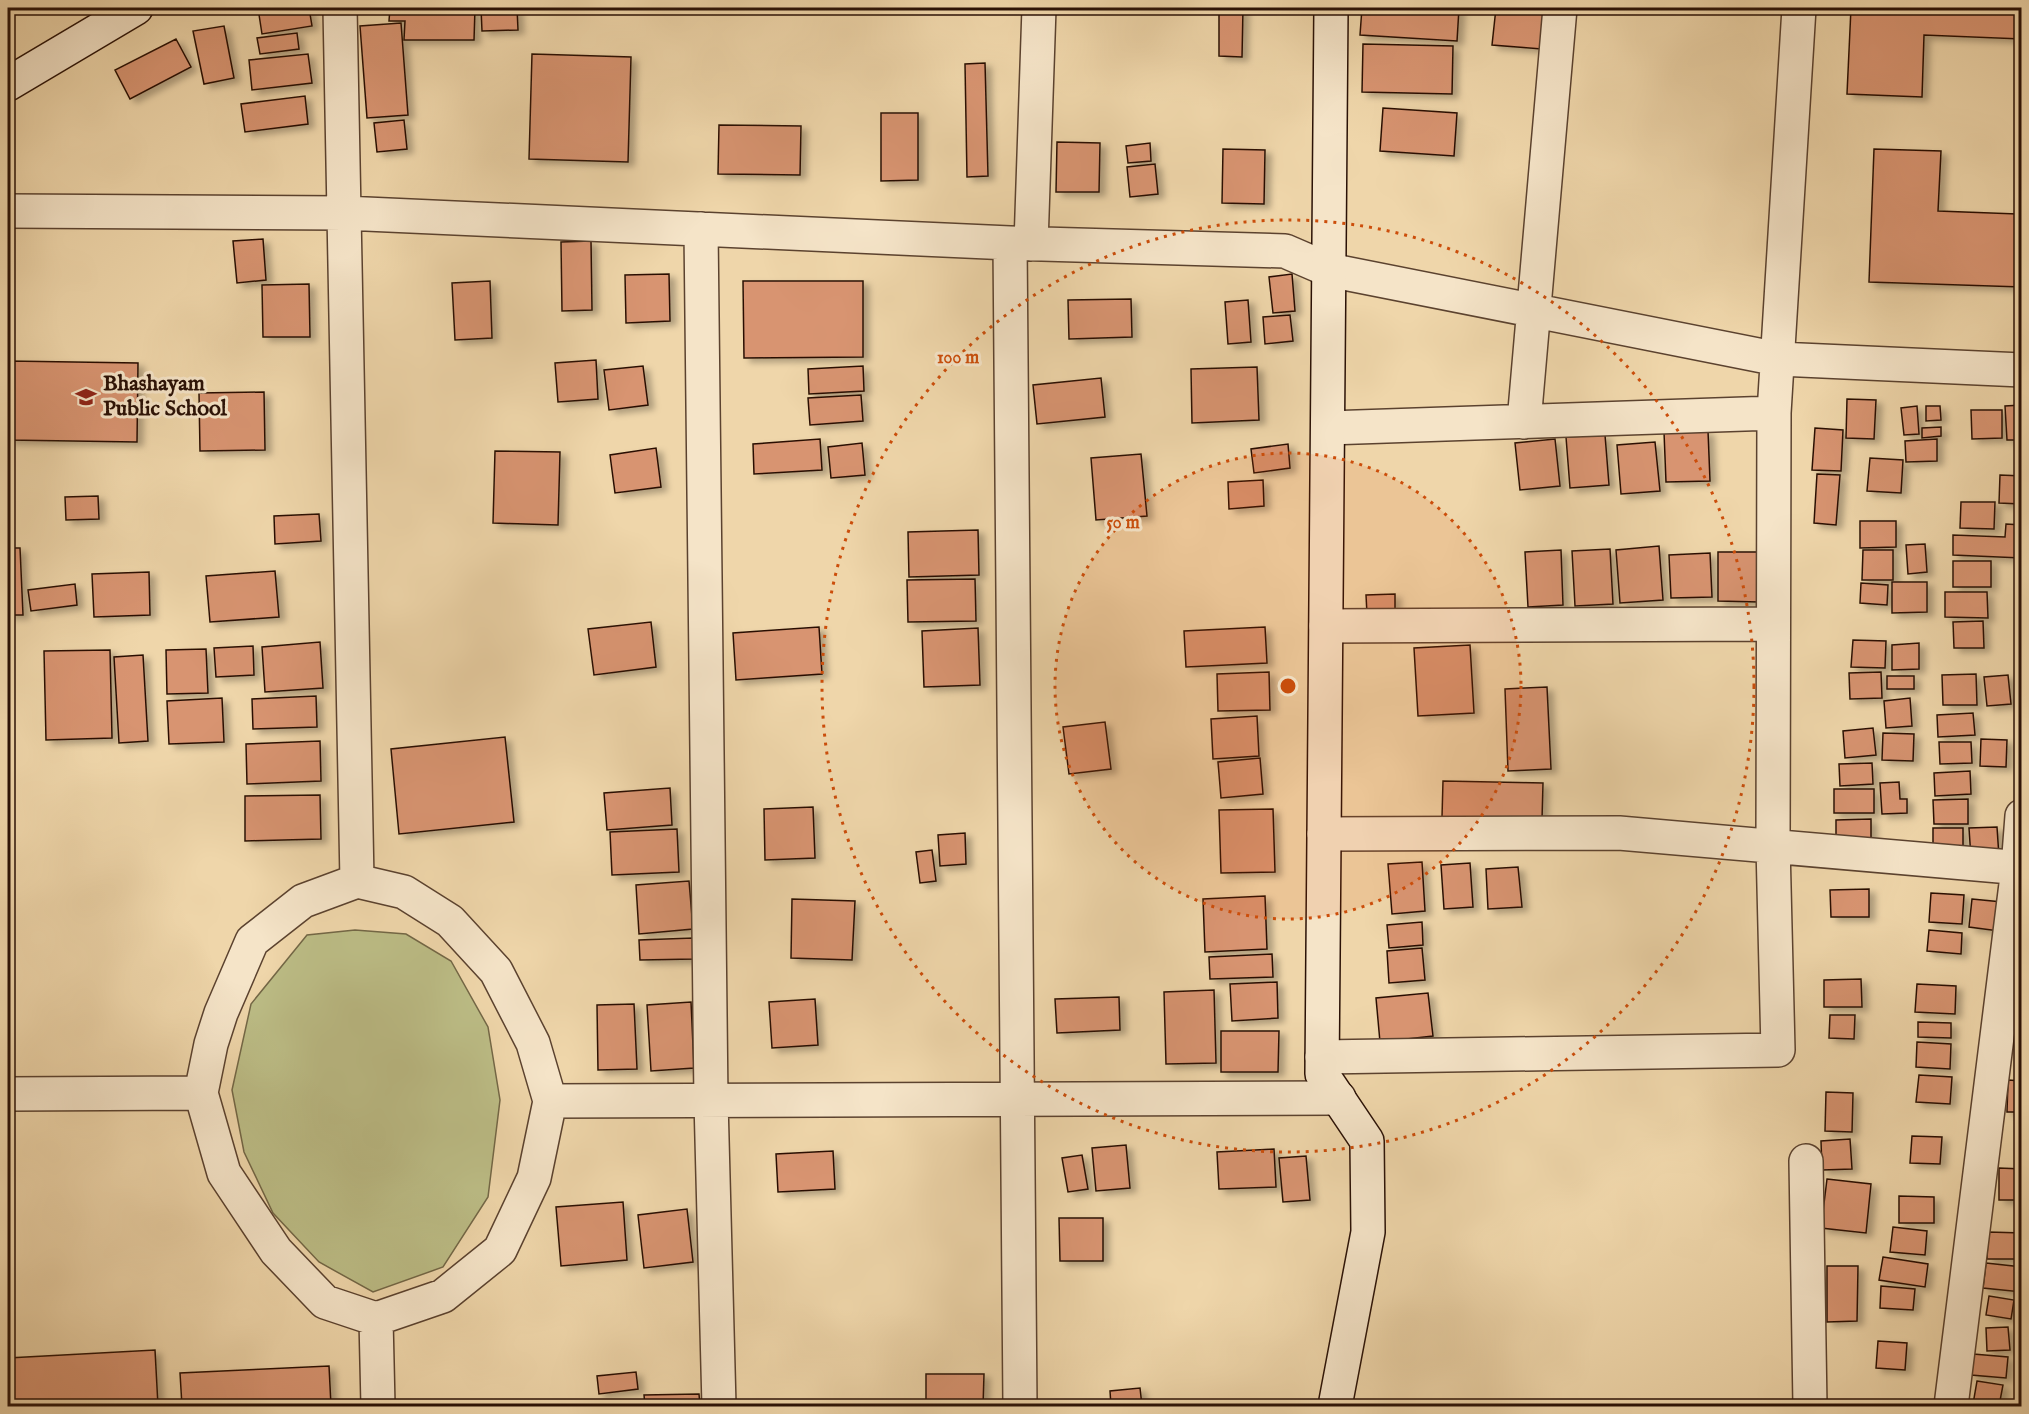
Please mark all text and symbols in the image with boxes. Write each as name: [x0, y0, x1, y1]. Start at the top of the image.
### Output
text: 100 m: [937, 347, 979, 370]
place label: Bhashayam Public School: [103, 370, 228, 423]
school or university icon: Bhashayam Public School: [74, 385, 98, 409]
text: 50 m: [1106, 512, 1140, 535]
centre of rings: [1278, 676, 1298, 696]

